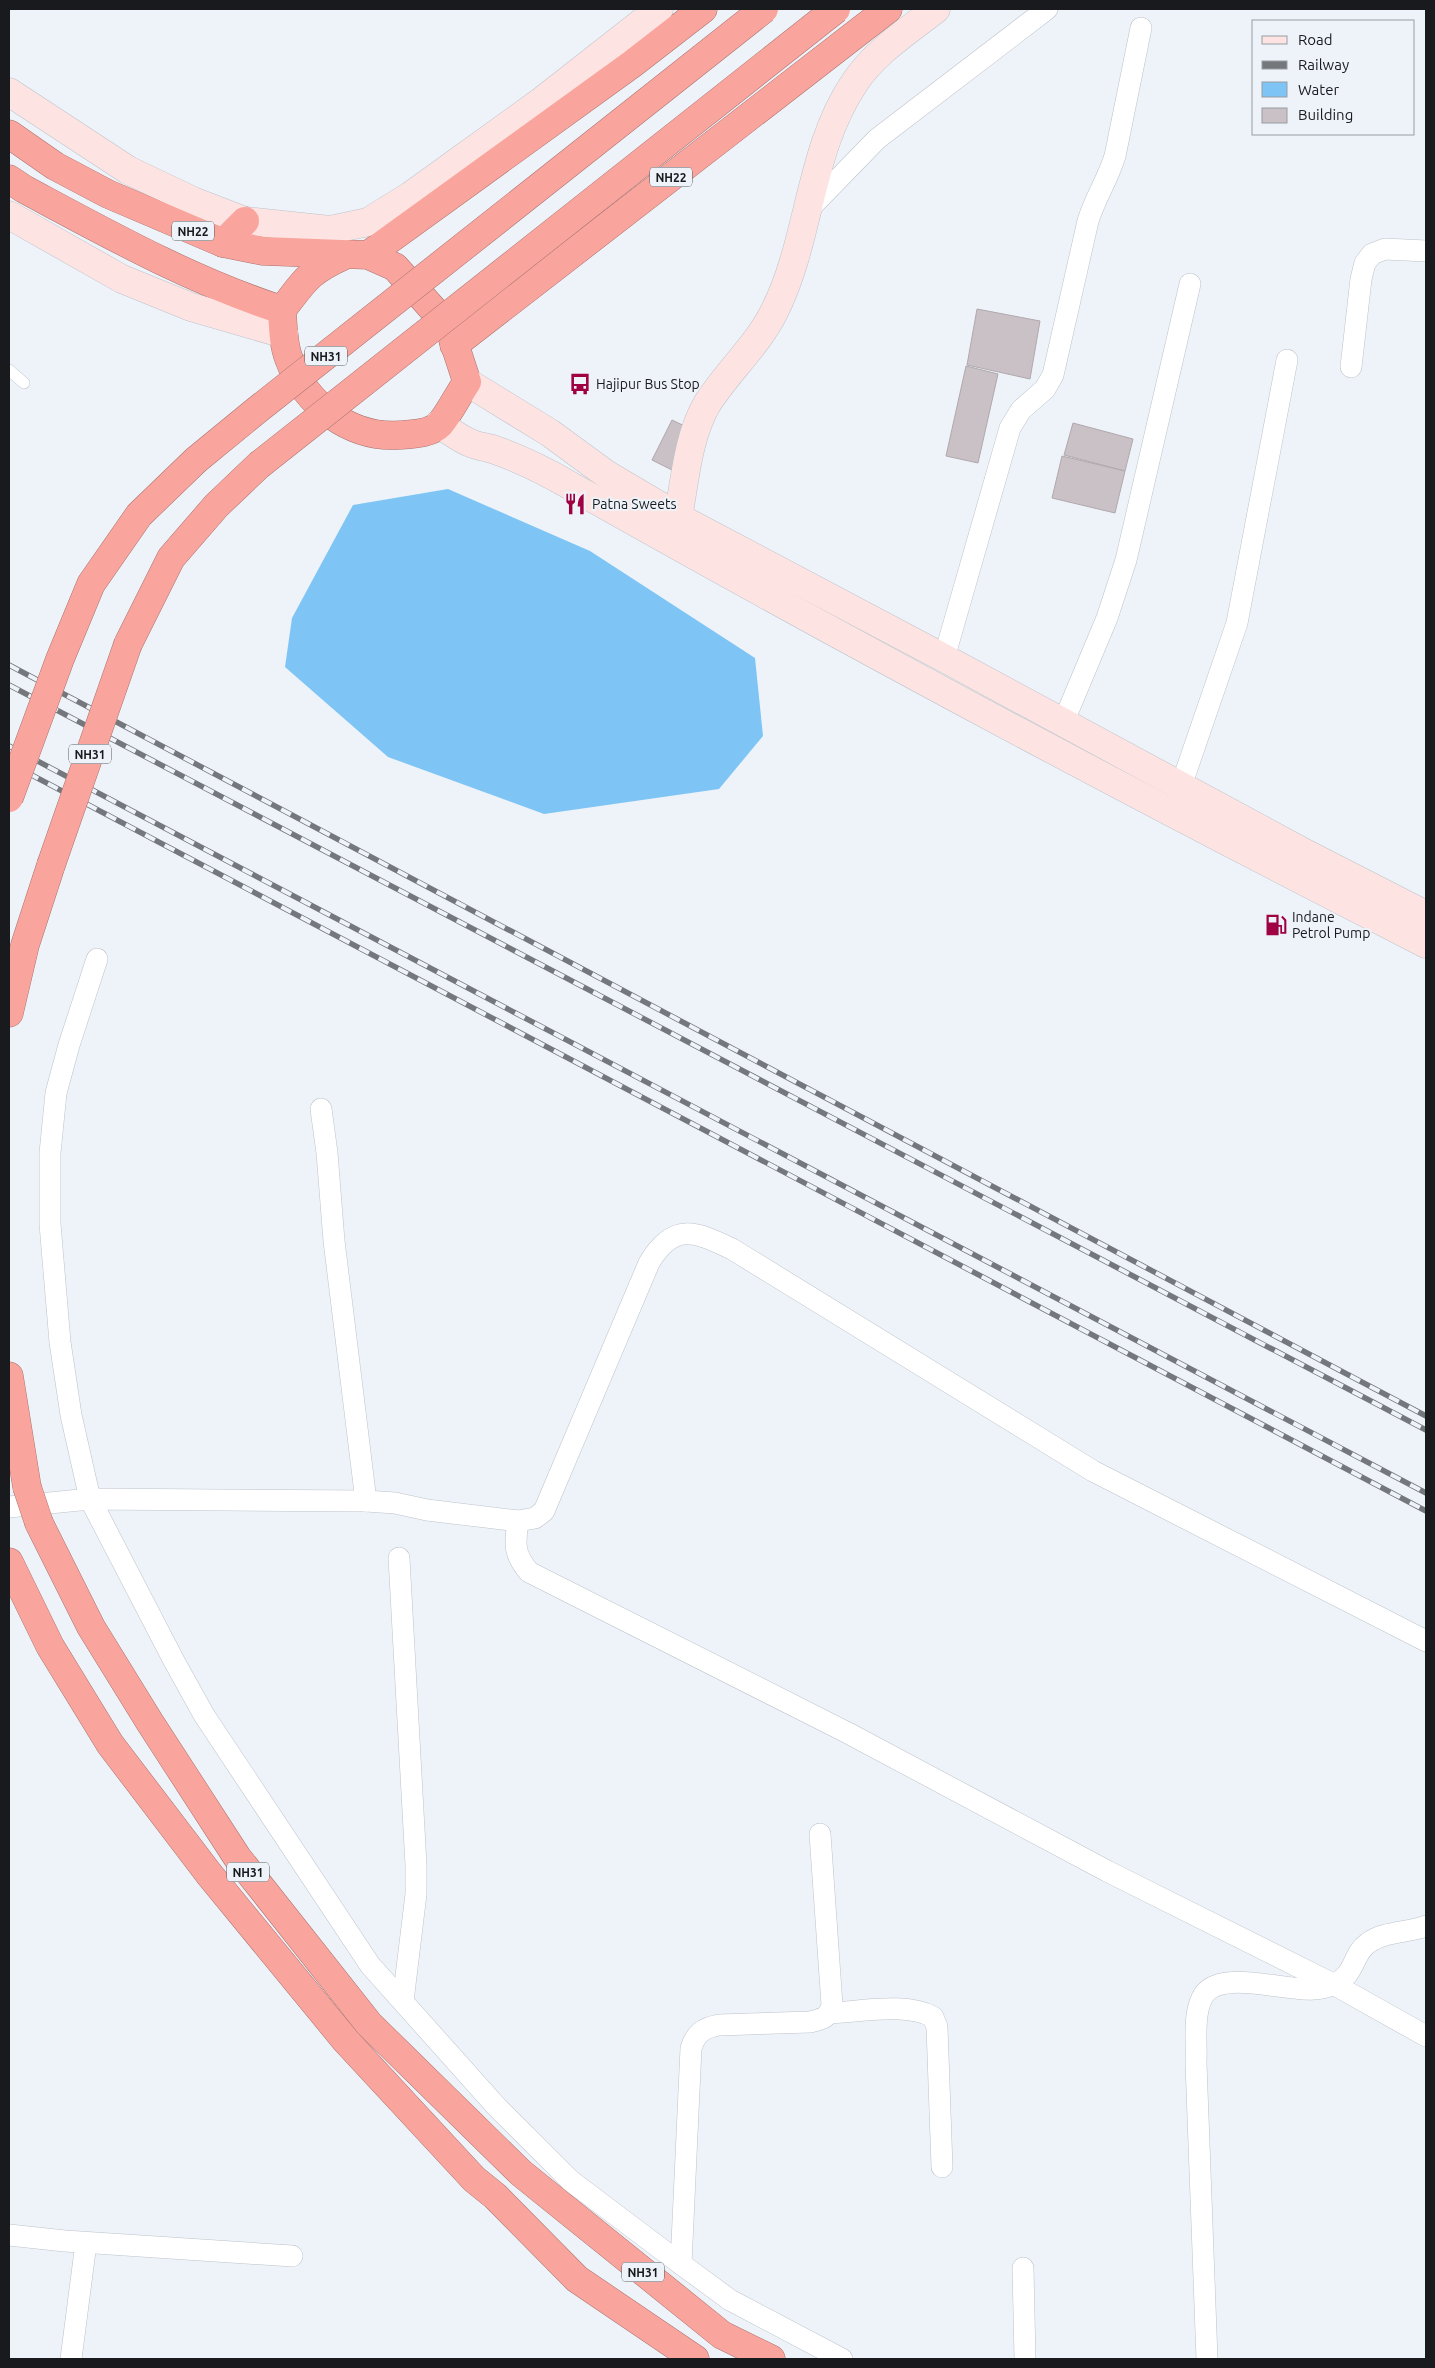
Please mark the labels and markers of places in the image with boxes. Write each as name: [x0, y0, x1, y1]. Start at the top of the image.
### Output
bus stop icon: Hajipur Bus Stop: [567, 371, 593, 397]
place label: Hajipur Bus Stop: [596, 376, 700, 392]
restaurant icon: Patna Sweets: [562, 491, 588, 517]
place label: Patna Sweets: [592, 496, 677, 512]
place label: Indane Petrol Pump: [1292, 909, 1370, 941]
fuel station icon: Indane Petrol Pump: [1263, 912, 1289, 938]

